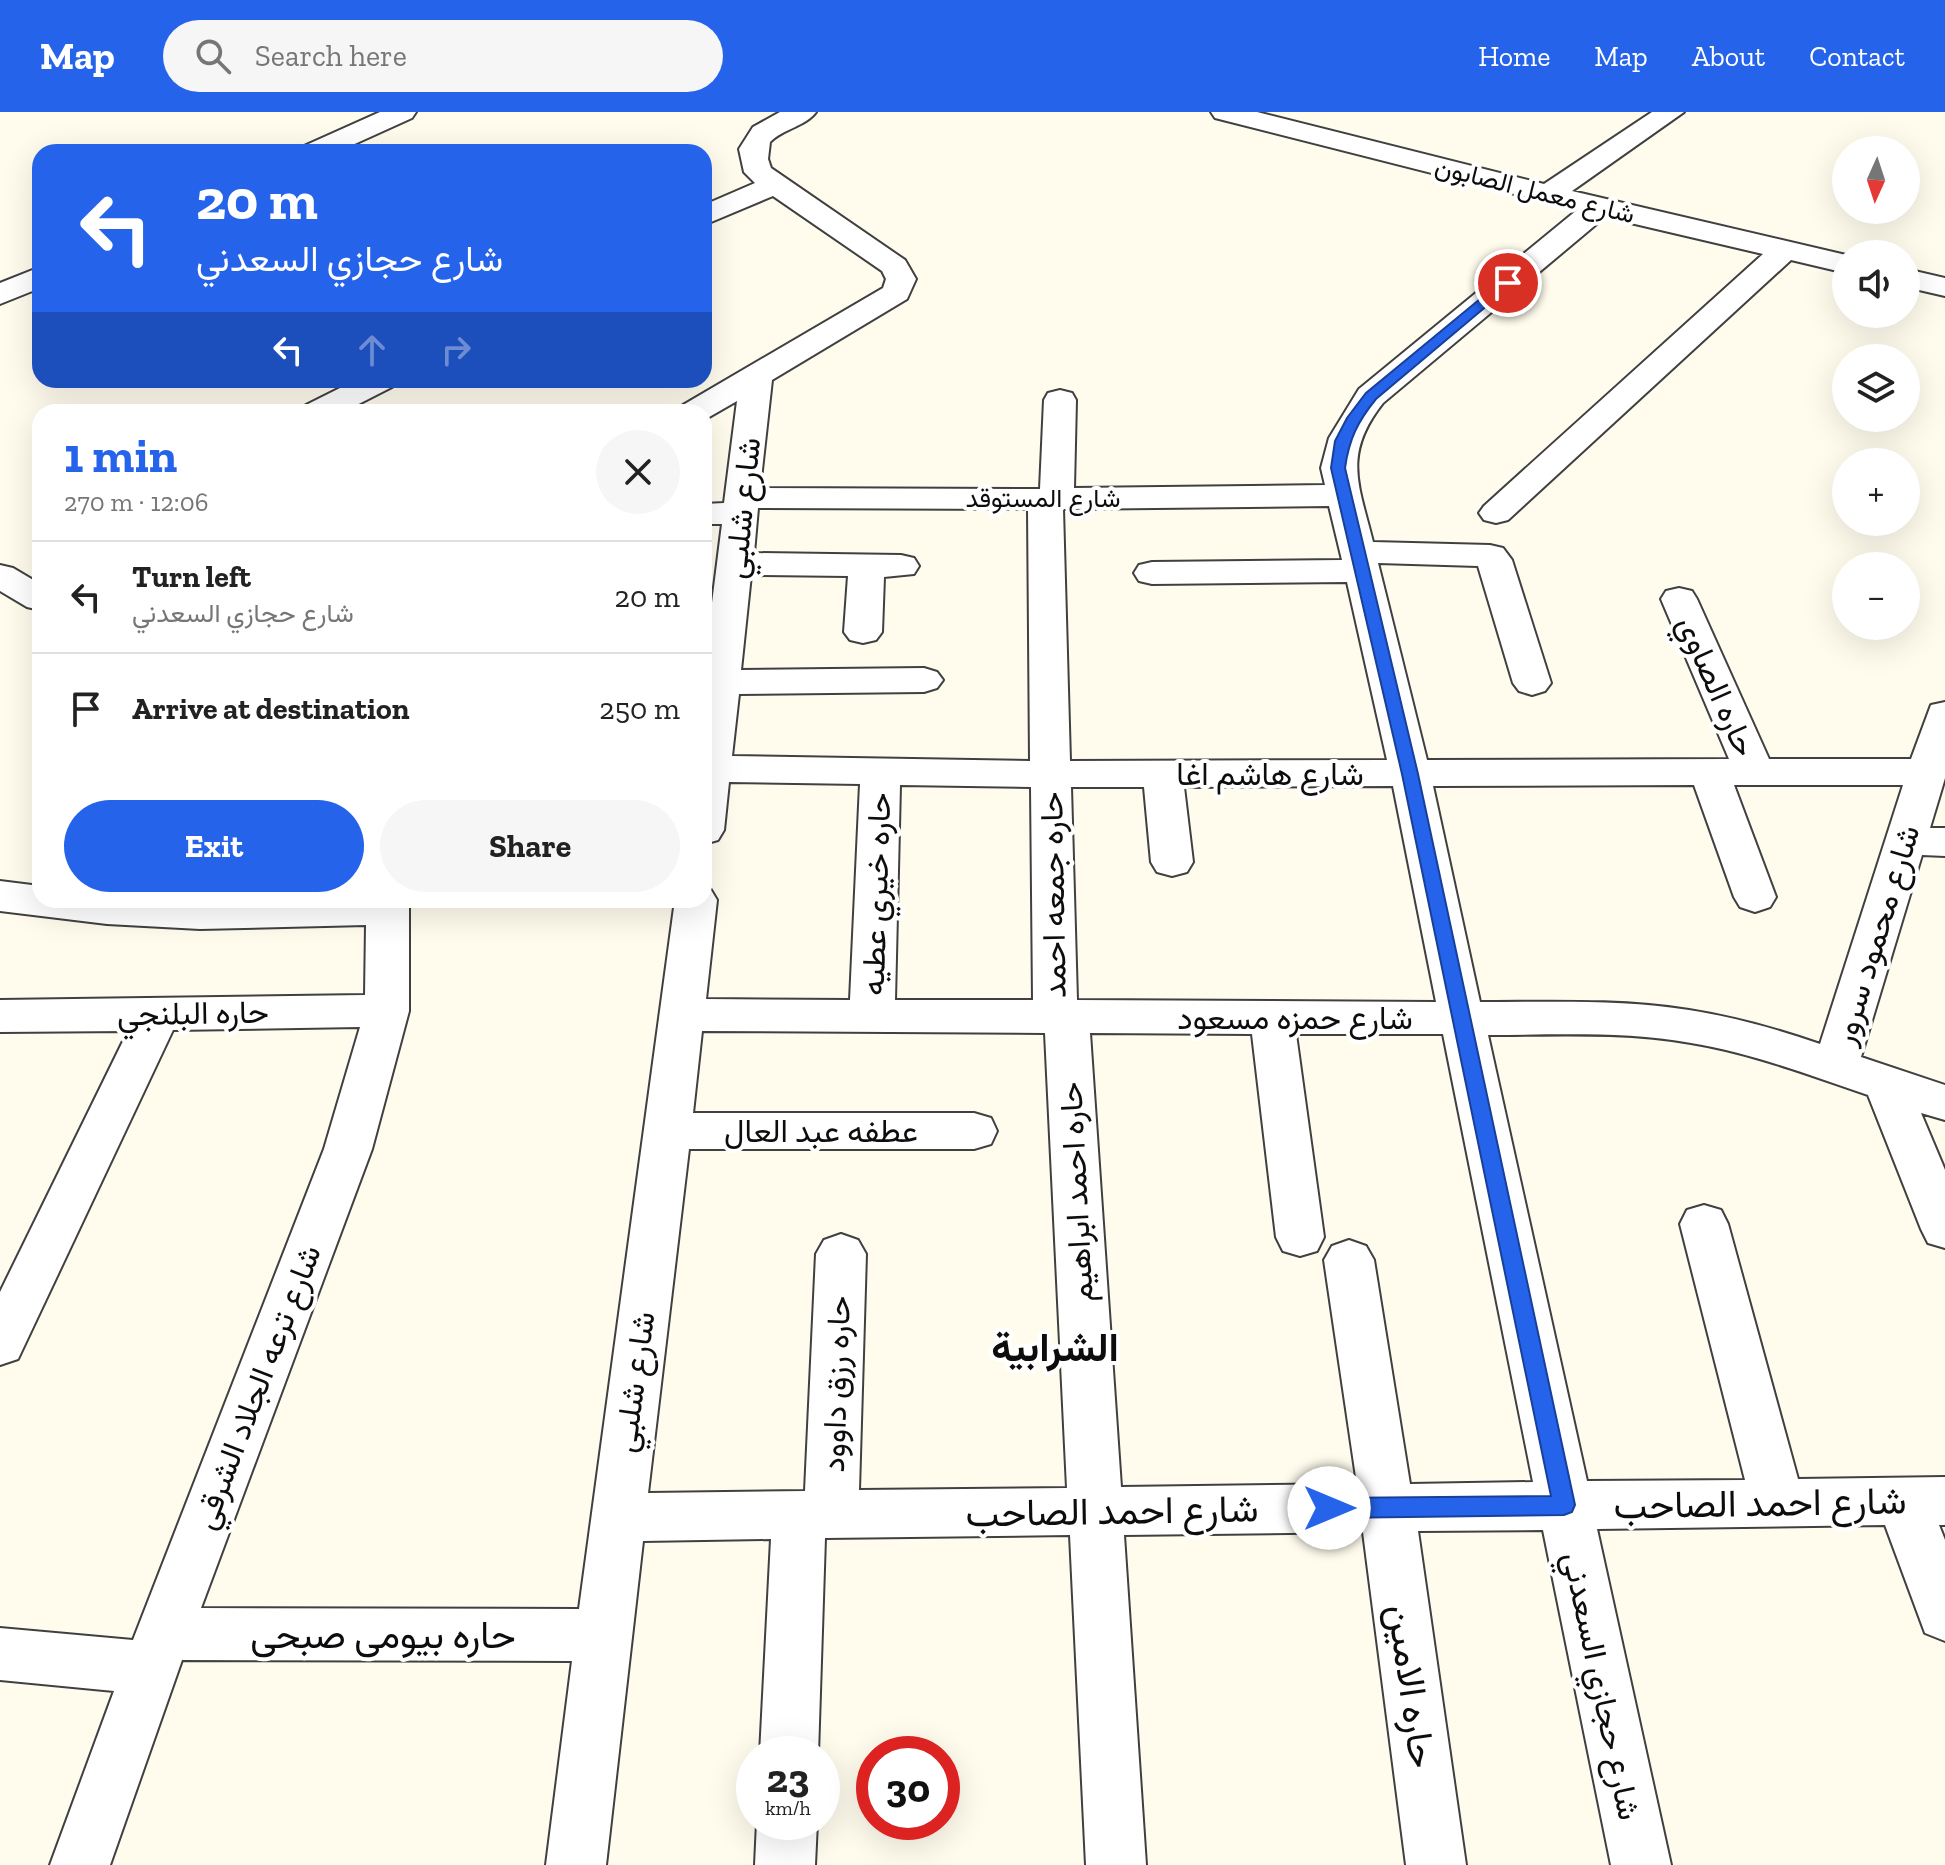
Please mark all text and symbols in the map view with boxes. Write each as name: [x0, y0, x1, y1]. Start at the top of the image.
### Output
search box: [163, 20, 723, 92]
text: Map: [40, 33, 115, 79]
icon: search: [191, 34, 235, 78]
text: Search here: [255, 38, 407, 74]
text: Home: [1478, 40, 1550, 73]
text: Map: [1594, 40, 1648, 73]
text: About: [1692, 40, 1765, 73]
text: Contact: [1809, 40, 1905, 73]
north arrow: [1832, 136, 1920, 224]
map controls: [1832, 136, 1920, 640]
street label: شارع معمل الصابون: [1431, 150, 1638, 232]
text: 20 m: [196, 166, 318, 233]
icon: left: [64, 176, 168, 280]
text: شارع حجازي السعدني: [196, 237, 503, 280]
button: sound: [1832, 240, 1920, 328]
pin: [1474, 249, 1542, 317]
icon: arrive: [1486, 261, 1530, 305]
icon: left: [266, 328, 310, 372]
icon: ahead: [350, 328, 394, 372]
icon: right: [434, 328, 478, 372]
button: layers: [1832, 344, 1920, 432]
text: 1 min: [64, 427, 177, 484]
button: close: [596, 430, 680, 514]
street label: شارع شلبي: [716, 435, 775, 581]
button: +: [1832, 448, 1920, 536]
street label: شارع المستوقد: [965, 482, 1121, 516]
text: 270 m · 12:06: [64, 486, 208, 518]
button: −: [1832, 552, 1920, 640]
text: Turn left: [132, 559, 251, 595]
icon: left: [64, 575, 108, 619]
text: 20 m: [615, 579, 680, 615]
text: شارع حجازي السعدني: [132, 597, 354, 629]
street label: حاره الصاوي: [1663, 610, 1765, 765]
icon: arrive: [64, 687, 108, 731]
text: Arrive at destination: [132, 691, 409, 727]
text: 250 m: [599, 691, 680, 727]
street label: شارع هاشم اغا: [1176, 755, 1364, 796]
street label: حاره جمعه احمد: [1032, 791, 1075, 999]
street label: حاره خيري عطيه: [853, 792, 906, 996]
button: Exit: [64, 800, 364, 892]
button: Share: [380, 800, 680, 892]
street label: شارع محمود سرور: [1824, 820, 1930, 1051]
street label: حاره البلنجي: [117, 993, 269, 1040]
street label: شارع حمزه مسعود: [1177, 999, 1413, 1040]
street label: حاره احمد ابراهيم: [1051, 1081, 1103, 1303]
street label: عطفه عبد العال: [724, 1112, 918, 1150]
street label: شارع ترعه الجلاد الشرقي: [185, 1240, 335, 1537]
street label: حاره رزق داوود: [814, 1295, 859, 1473]
street label: شارع شلبي: [605, 1309, 670, 1456]
district label: الشرابية: [991, 1323, 1119, 1372]
position arrow: [1287, 1466, 1371, 1550]
street label: شارع احمد الصاحب: [1613, 1477, 1907, 1532]
street label: شارع احمد الصاحب: [965, 1485, 1259, 1540]
street label: شارع حجازي السعدني: [1548, 1549, 1649, 1825]
street label: حاره الامين: [1378, 1601, 1446, 1771]
street label: حاره بيومى صبحى: [250, 1612, 516, 1658]
speed limit sign: 30: [856, 1736, 960, 1840]
text: 23: [767, 1754, 809, 1802]
text: km/h: [765, 1796, 811, 1820]

